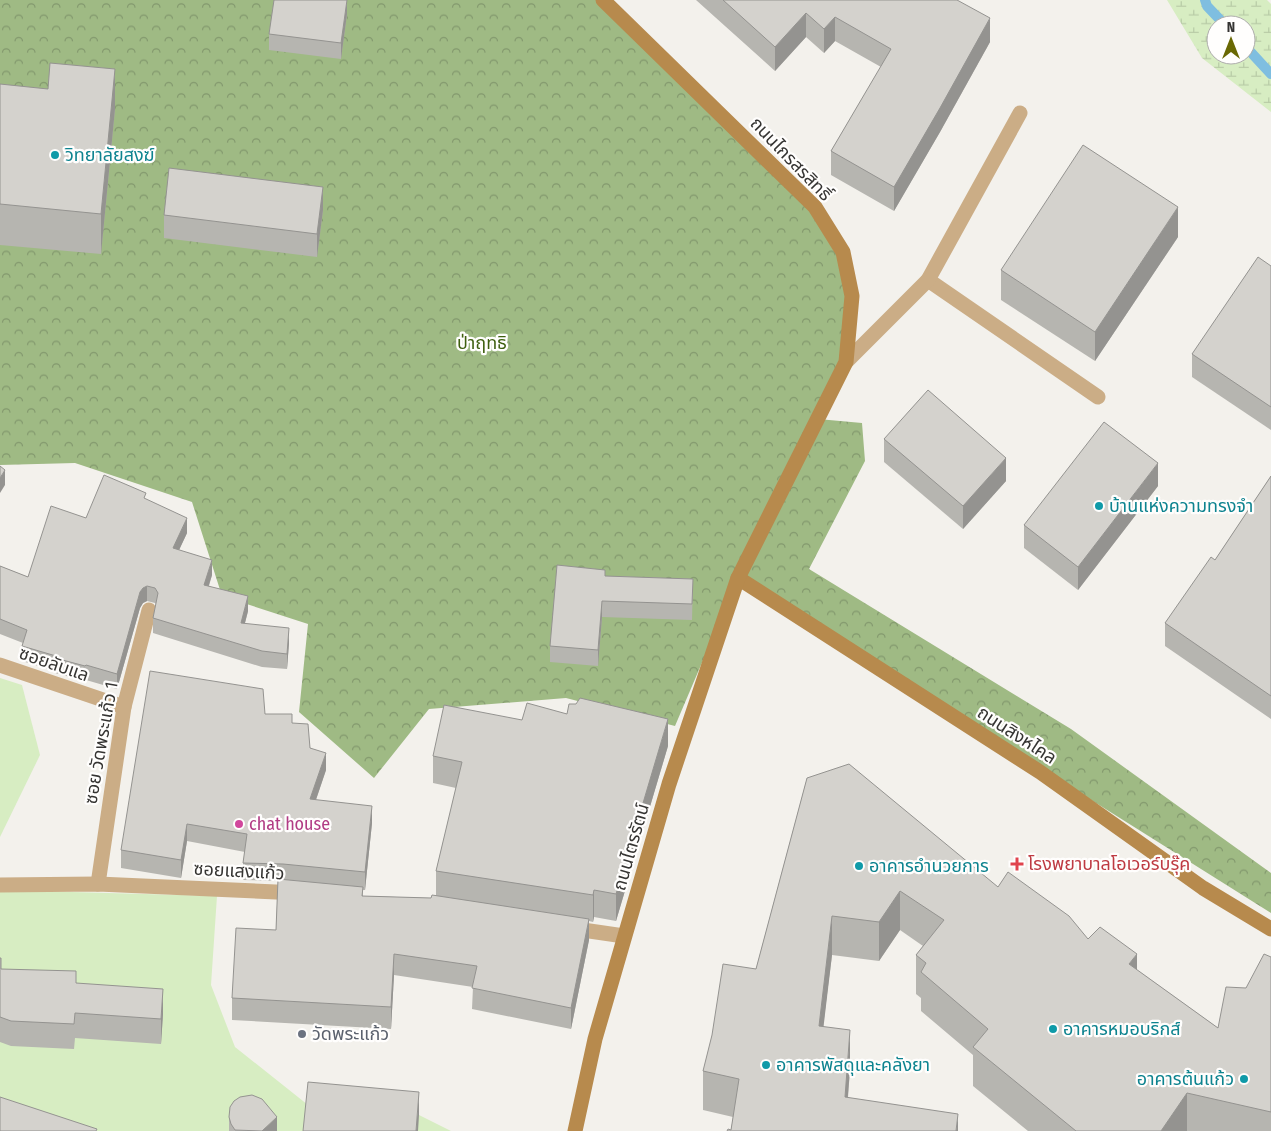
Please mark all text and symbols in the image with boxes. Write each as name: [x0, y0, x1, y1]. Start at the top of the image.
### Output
north arrow: [1206, 15, 1256, 65]
text: N: [1227, 19, 1235, 36]
street label: ถนนไกรสรสิทธิ์: [746, 112, 837, 206]
place label: วิทยาลัยสงฆ์: [64, 144, 155, 166]
marker: วิทยาลัยสงฆ์: [49, 149, 61, 161]
park label: ป่าฤทธิ: [457, 332, 507, 354]
place label: บ้านแห่งความทรงจำ: [1109, 495, 1253, 517]
marker: บ้านแห่งความทรงจำ: [1093, 500, 1105, 512]
street label: ซอยลับแล: [16, 642, 92, 686]
street label: ซอย วัดพระแก้ว 1: [79, 680, 123, 806]
street label: ถนนสิงหไคล: [973, 701, 1061, 769]
street label: ถนนไตรรัตน์: [608, 801, 654, 893]
place label: chat house: [249, 813, 330, 835]
marker: chat house: [233, 818, 245, 830]
place label: โรงพยาบาลโอเวอร์บรุ๊ค: [1028, 853, 1190, 875]
place label: อาคารอำนวยการ: [869, 855, 989, 877]
marker: โรงพยาบาลโอเวอร์บรุ๊ค: [1010, 857, 1024, 871]
street label: ซอยแสงแก้ว: [193, 858, 285, 884]
marker: อาคารอำนวยการ: [853, 860, 865, 872]
place label: อาคารหมอบริกส์: [1063, 1018, 1181, 1040]
place label: วัดพระแก้ว: [312, 1023, 389, 1045]
marker: อาคารหมอบริกส์: [1047, 1023, 1059, 1035]
marker: วัดพระแก้ว: [296, 1028, 308, 1040]
place label: อาคารพัสดุและคลังยา: [776, 1054, 930, 1076]
marker: อาคารพัสดุและคลังยา: [760, 1059, 772, 1071]
place label: อาคารต้นแก้ว: [1137, 1068, 1234, 1090]
marker: อาคารต้นแก้ว: [1238, 1073, 1250, 1085]

